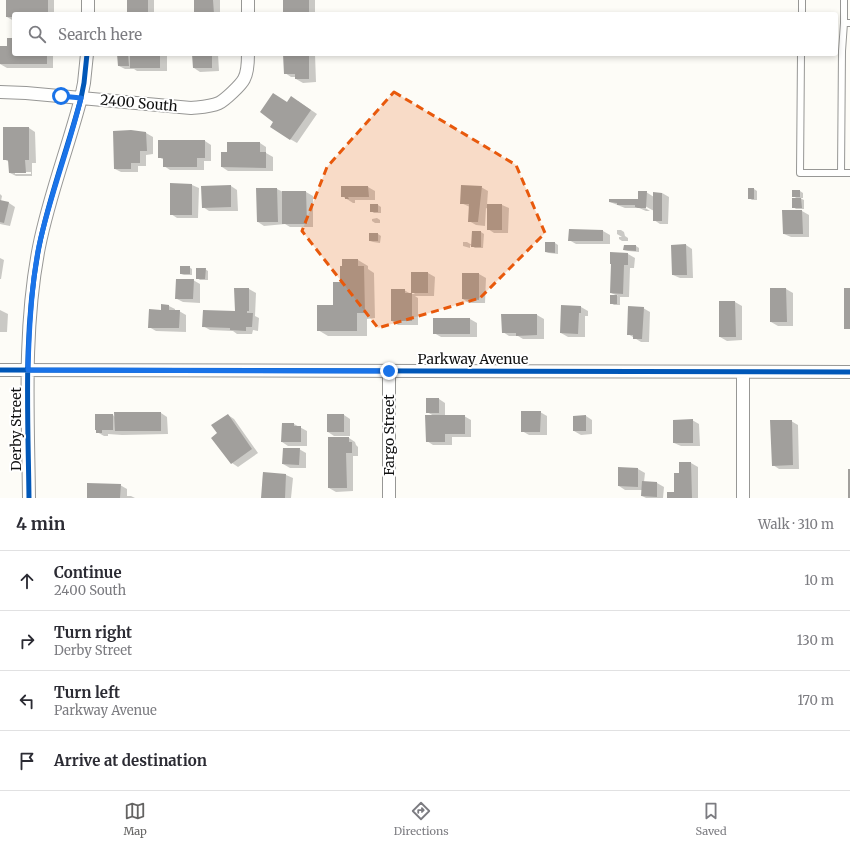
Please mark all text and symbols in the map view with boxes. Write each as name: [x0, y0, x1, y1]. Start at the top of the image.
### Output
search box: [12, 12, 838, 56]
icon: search: [26, 23, 48, 45]
text: Search here: [58, 25, 142, 44]
route start: [52, 87, 70, 105]
street label: 2400 South: [99, 91, 179, 115]
street label: Parkway Avenue: [418, 350, 528, 368]
route end: [380, 362, 398, 380]
street label: Derby Street: [7, 386, 25, 471]
street label: Fargo Street: [380, 394, 398, 476]
text: 4 min: [16, 513, 65, 535]
text: Walk · 310 m: [758, 516, 834, 533]
text: Continue: [54, 563, 122, 582]
icon: ahead: [16, 570, 38, 592]
text: 10 m: [804, 572, 834, 589]
text: 2400 South: [54, 582, 126, 599]
text: Turn right: [54, 623, 132, 642]
icon: right: [16, 630, 38, 652]
text: 130 m: [797, 632, 834, 649]
text: Derby Street: [54, 642, 132, 659]
text: Turn left: [54, 683, 120, 702]
icon: left: [16, 690, 38, 712]
text: 170 m: [797, 692, 834, 709]
text: Parkway Avenue: [54, 702, 157, 719]
icon: arrive: [16, 750, 38, 772]
text: Arrive at destination: [54, 751, 207, 770]
tab: Map: [123, 800, 147, 838]
tab: Directions: [394, 800, 449, 838]
tab: Saved: [695, 800, 727, 838]

